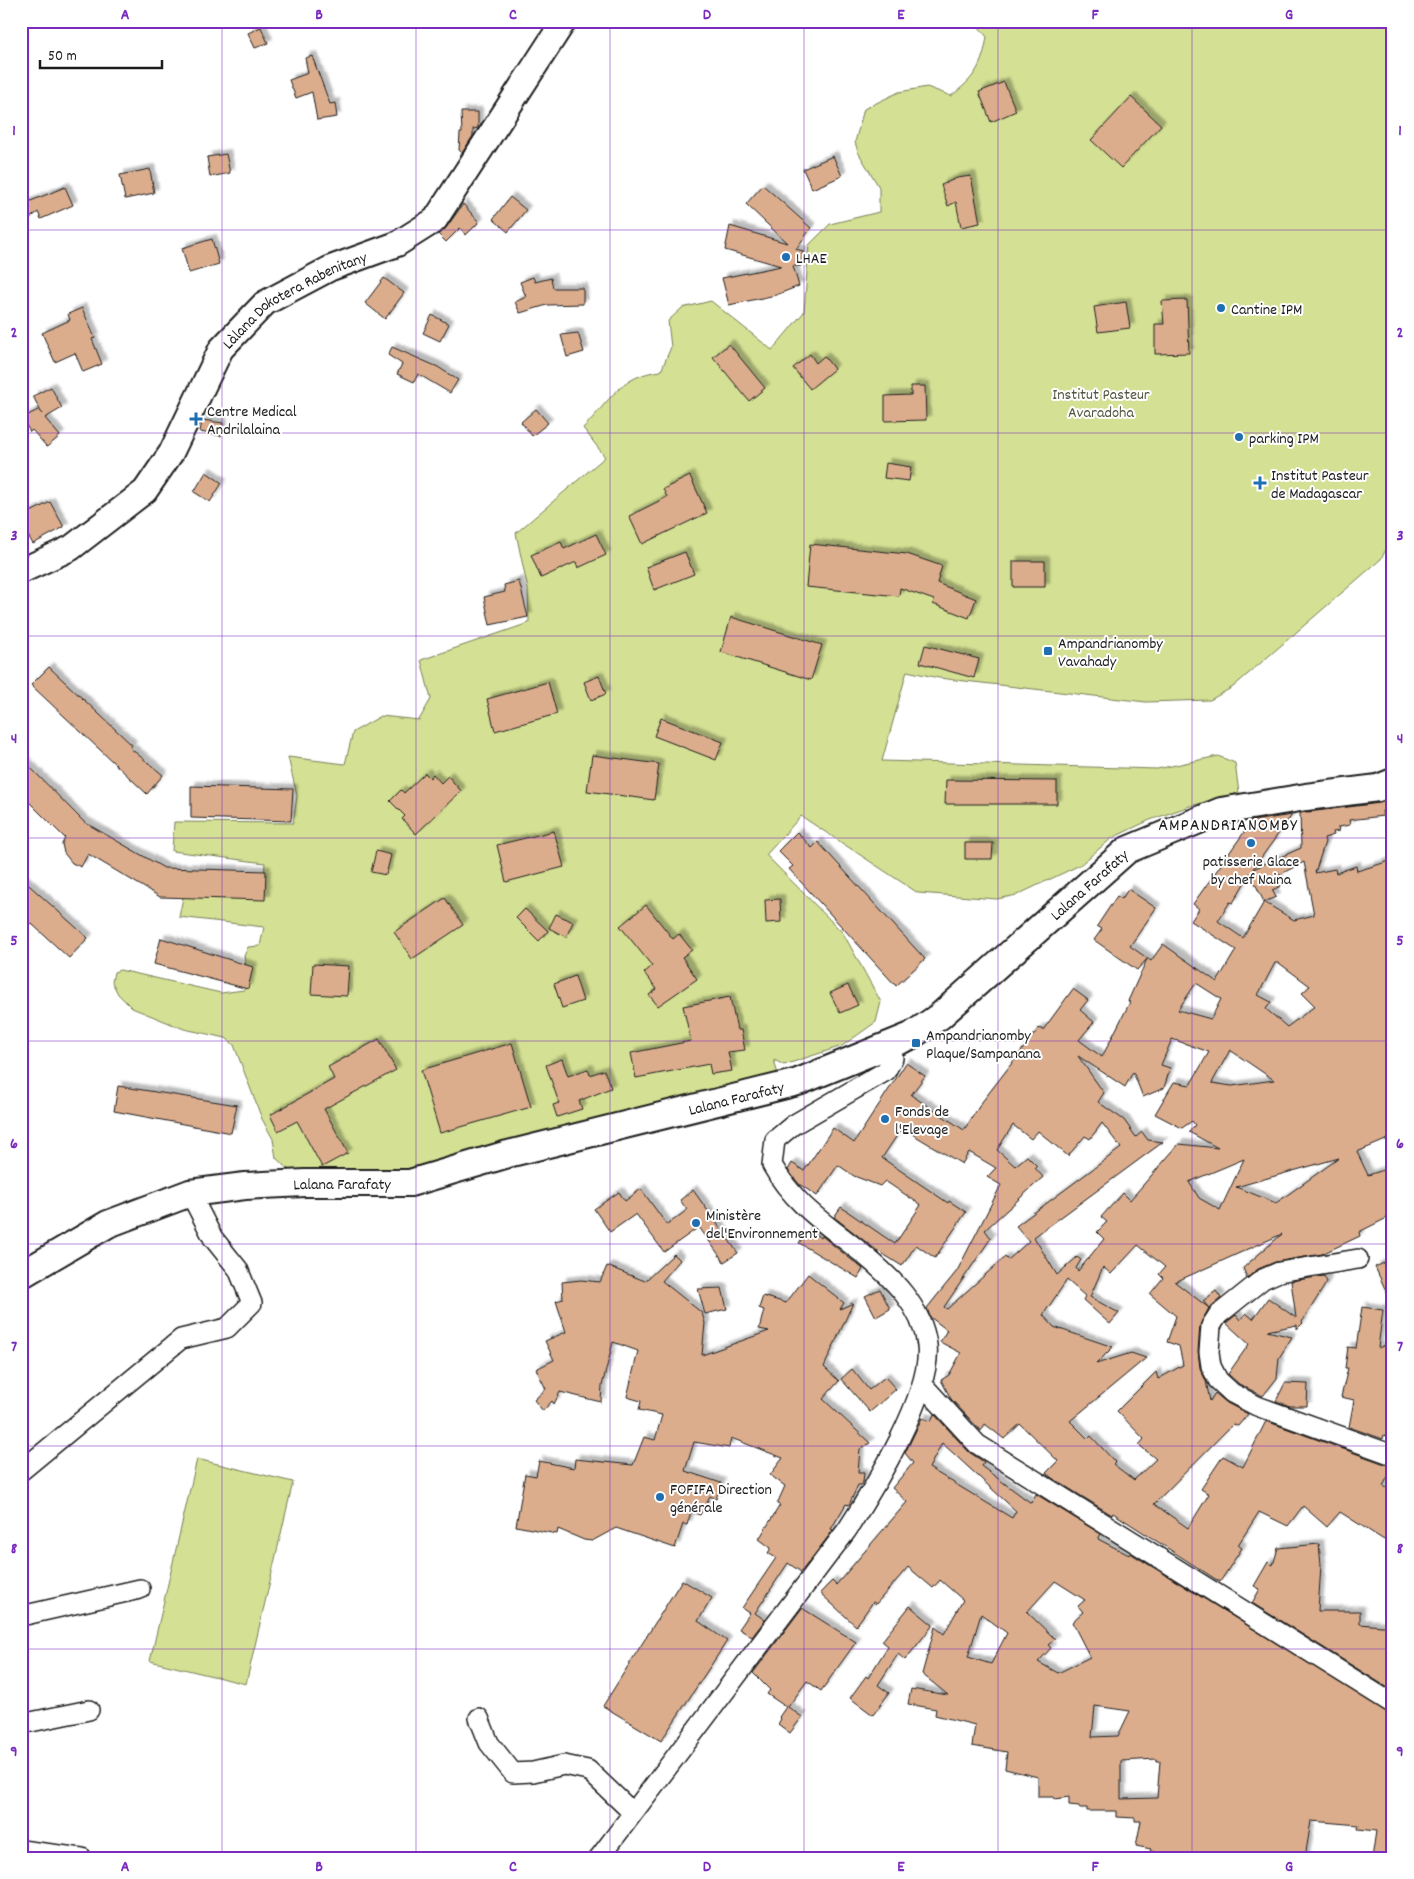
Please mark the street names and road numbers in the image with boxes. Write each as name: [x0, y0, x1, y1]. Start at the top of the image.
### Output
street label: Làlana Dokotera Rabenitany: [218, 247, 371, 355]
street label: Lalana Farafaty: [1046, 845, 1135, 927]
street label: Lalana Farafaty: [686, 1077, 787, 1123]
street label: Lalana Farafaty: [293, 1174, 391, 1198]

